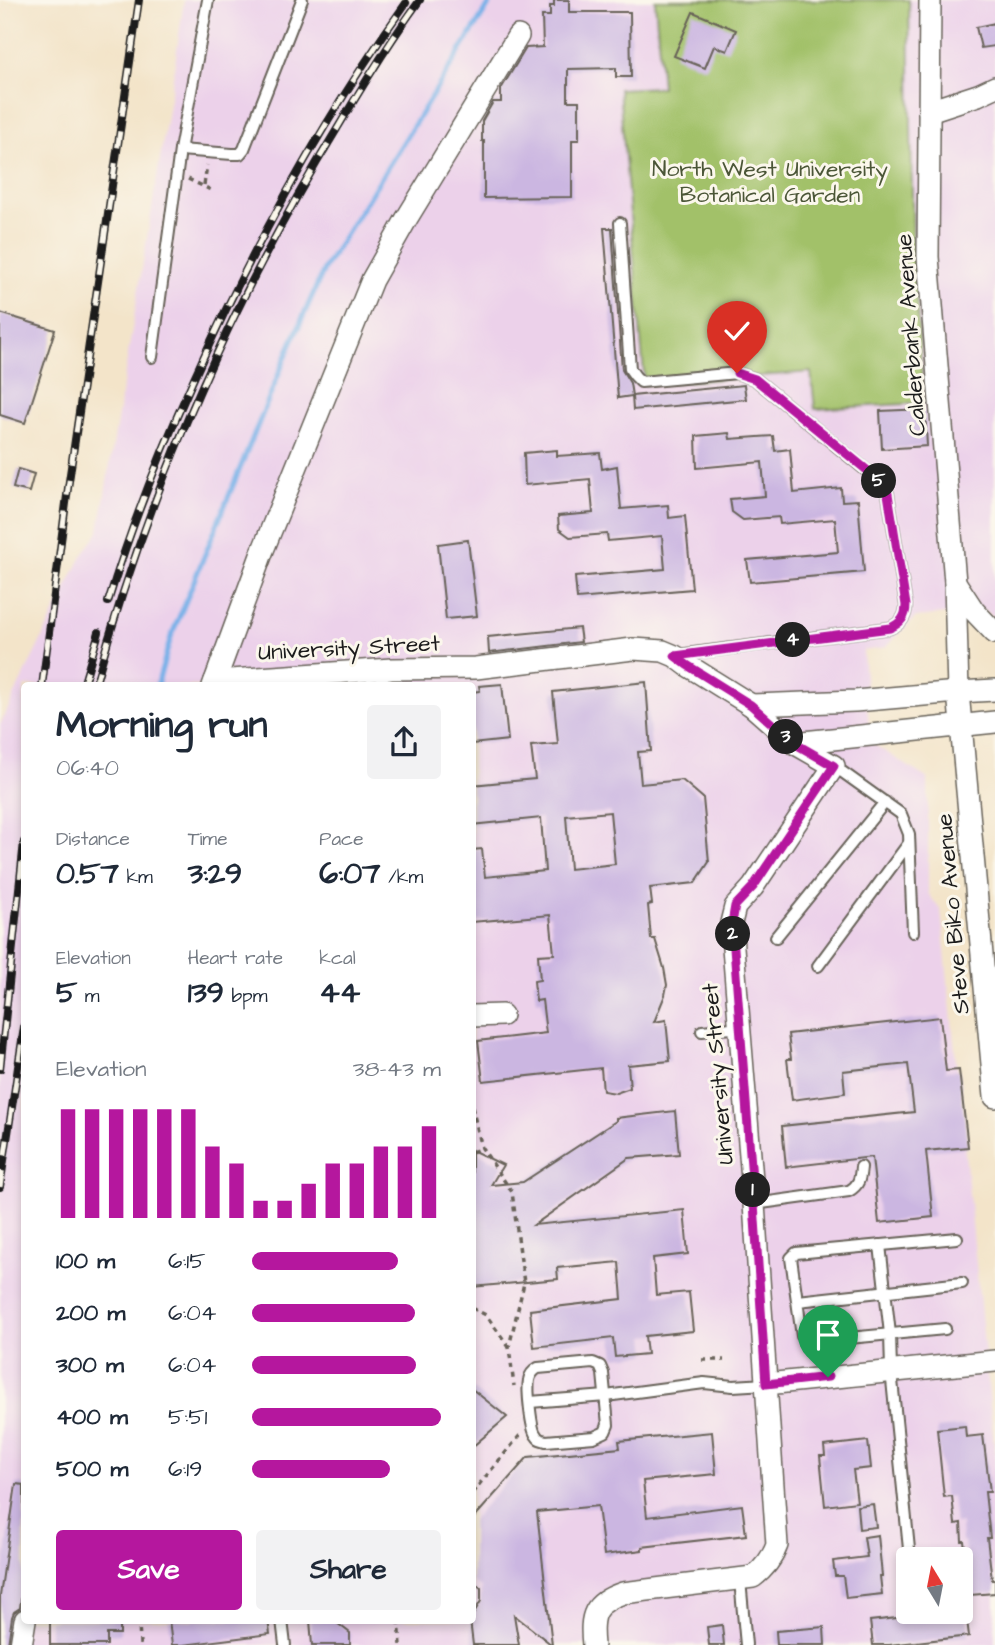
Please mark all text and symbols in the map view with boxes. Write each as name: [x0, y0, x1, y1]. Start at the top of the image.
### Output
park label: North West University Botanical Garden: [652, 153, 888, 211]
street label: Calderbank Avenue: [888, 233, 934, 437]
pin: [707, 301, 767, 373]
icon: check: [718, 312, 756, 350]
pin: 5: [862, 463, 896, 498]
text: 5: [872, 467, 885, 494]
pin: 4: [776, 622, 810, 658]
text: 4: [786, 626, 799, 653]
street label: University Street: [257, 627, 442, 670]
text: Morning run: [56, 700, 268, 752]
button: share: [367, 705, 441, 779]
pin: 3: [768, 720, 804, 754]
text: 3: [781, 723, 790, 750]
text: 06:40: [56, 752, 119, 784]
street label: Steve Biko Avenue: [928, 812, 978, 1015]
text: Distance: [56, 826, 130, 853]
text: Time: [188, 826, 227, 853]
text: Pace: [319, 826, 363, 853]
text: 0.57: [56, 853, 119, 895]
text: 3:29: [188, 853, 242, 895]
text: 6:07: [319, 853, 381, 895]
text: km: [119, 864, 153, 891]
text: /km: [381, 864, 423, 891]
pin: 2: [716, 916, 750, 951]
text: 2: [727, 920, 738, 947]
text: Elevation: [56, 945, 131, 972]
text: Heart rate: [188, 945, 283, 972]
text: kcal: [319, 945, 356, 972]
text: 5: [56, 972, 77, 1014]
text: 139: [188, 972, 224, 1014]
text: 44: [319, 972, 360, 1014]
street label: University Street: [694, 981, 743, 1166]
text: m: [77, 983, 100, 1010]
text: bpm: [224, 983, 267, 1010]
text: Elevation: [56, 1053, 147, 1085]
text: 38–43 m: [353, 1053, 441, 1085]
pin: 1: [736, 1172, 770, 1208]
text: 1: [751, 1176, 754, 1203]
text: 100 m: [56, 1245, 115, 1277]
text: 6:15: [168, 1245, 206, 1277]
text: 200 m: [56, 1297, 125, 1329]
text: 6:04: [168, 1297, 216, 1329]
pin: [798, 1305, 858, 1377]
icon: arrive: [809, 1316, 847, 1354]
text: 300 m: [56, 1349, 124, 1381]
text: 6:04: [168, 1349, 216, 1381]
text: 400 m: [56, 1401, 128, 1433]
text: 5:51: [168, 1401, 207, 1433]
text: 500 m: [56, 1453, 128, 1485]
text: 6:19: [168, 1453, 202, 1485]
button: Save: [56, 1530, 242, 1610]
button: Share: [256, 1530, 441, 1610]
north arrow: [896, 1547, 973, 1624]
map controls: [896, 1547, 973, 1624]

